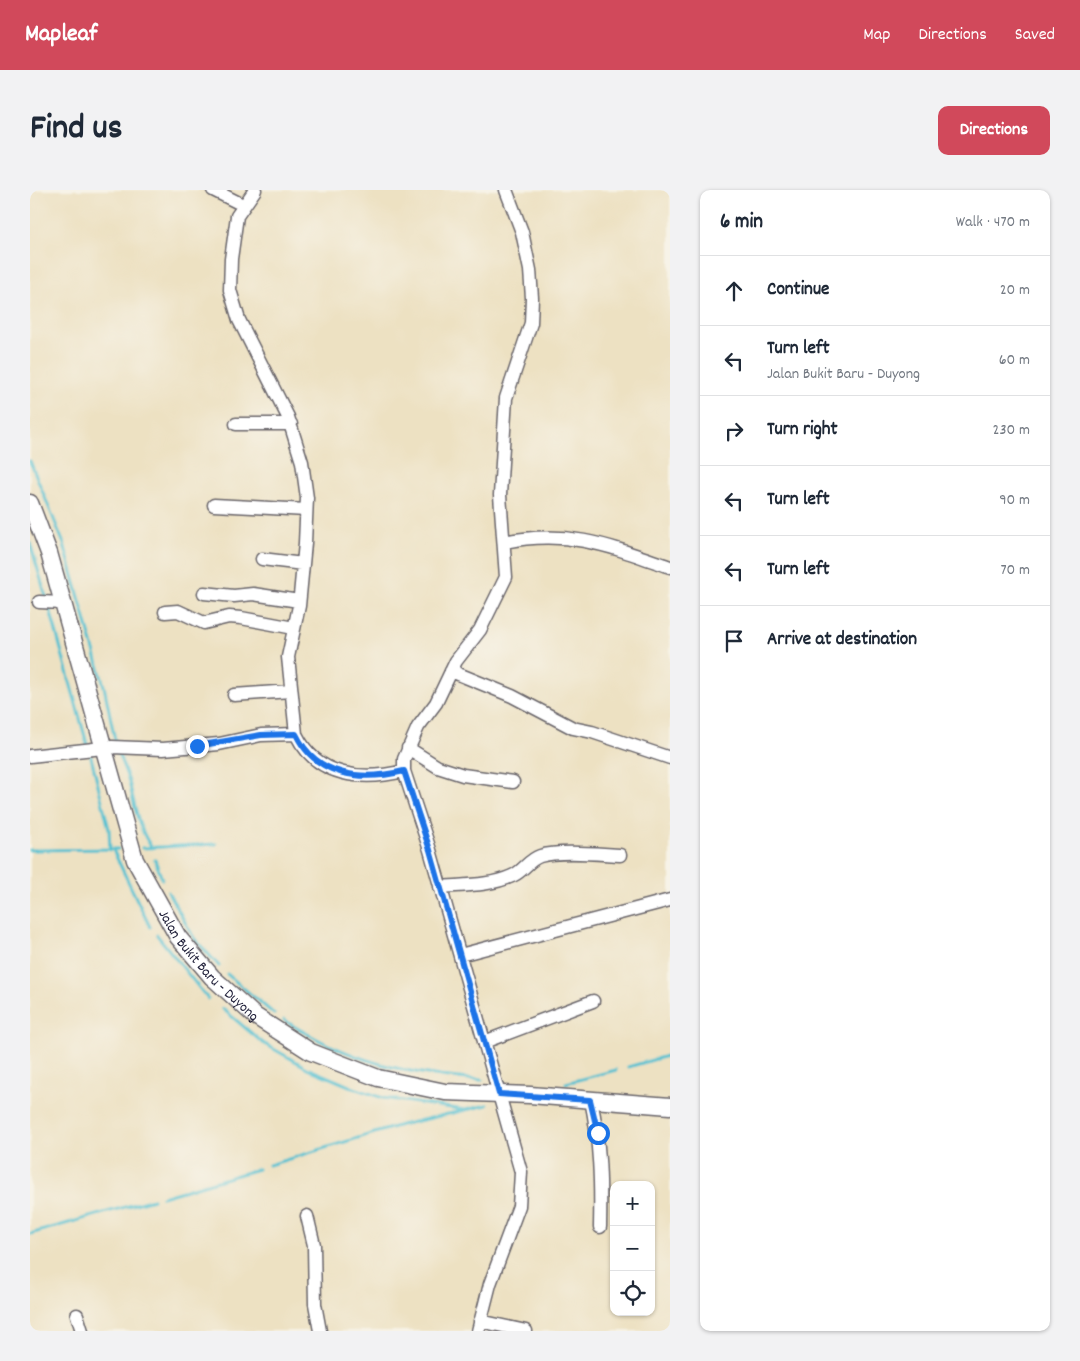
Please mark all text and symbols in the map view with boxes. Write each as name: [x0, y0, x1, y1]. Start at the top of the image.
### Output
text: Mapleaf: [25, 18, 97, 52]
text: Map: [863, 23, 890, 48]
text: Directions: [918, 23, 987, 48]
text: Saved: [1015, 23, 1055, 48]
text: Find us: [30, 105, 122, 155]
button: Directions: [938, 106, 1050, 155]
text: 6 min: [720, 208, 763, 238]
text: Walk · 470 m: [956, 211, 1030, 234]
icon: ahead: [720, 277, 748, 305]
text: Continue: [767, 277, 829, 304]
text: 20 m: [1000, 279, 1030, 302]
text: Turn left: [767, 336, 830, 363]
icon: left: [720, 347, 748, 375]
text: 60 m: [999, 349, 1030, 372]
text: Jalan Bukit Baru - Duyong: [767, 363, 920, 386]
icon: right: [720, 417, 748, 445]
text: Turn right: [767, 417, 838, 444]
text: 230 m: [993, 419, 1030, 442]
icon: left: [720, 487, 748, 515]
text: Turn left: [767, 487, 830, 514]
text: 90 m: [999, 489, 1030, 512]
icon: left: [720, 557, 748, 585]
text: Turn left: [767, 557, 830, 584]
text: 70 m: [1000, 559, 1030, 582]
icon: arrive: [720, 627, 748, 655]
text: Arrive at destination: [767, 627, 917, 654]
route end: [186, 735, 209, 758]
street label: Jalan Bukit Baru - Duyong: [152, 906, 263, 1028]
route start: [587, 1122, 610, 1145]
map controls: [610, 1181, 655, 1316]
button: +: [610, 1181, 655, 1226]
button: −: [610, 1226, 655, 1271]
button: locate: [610, 1271, 655, 1316]

